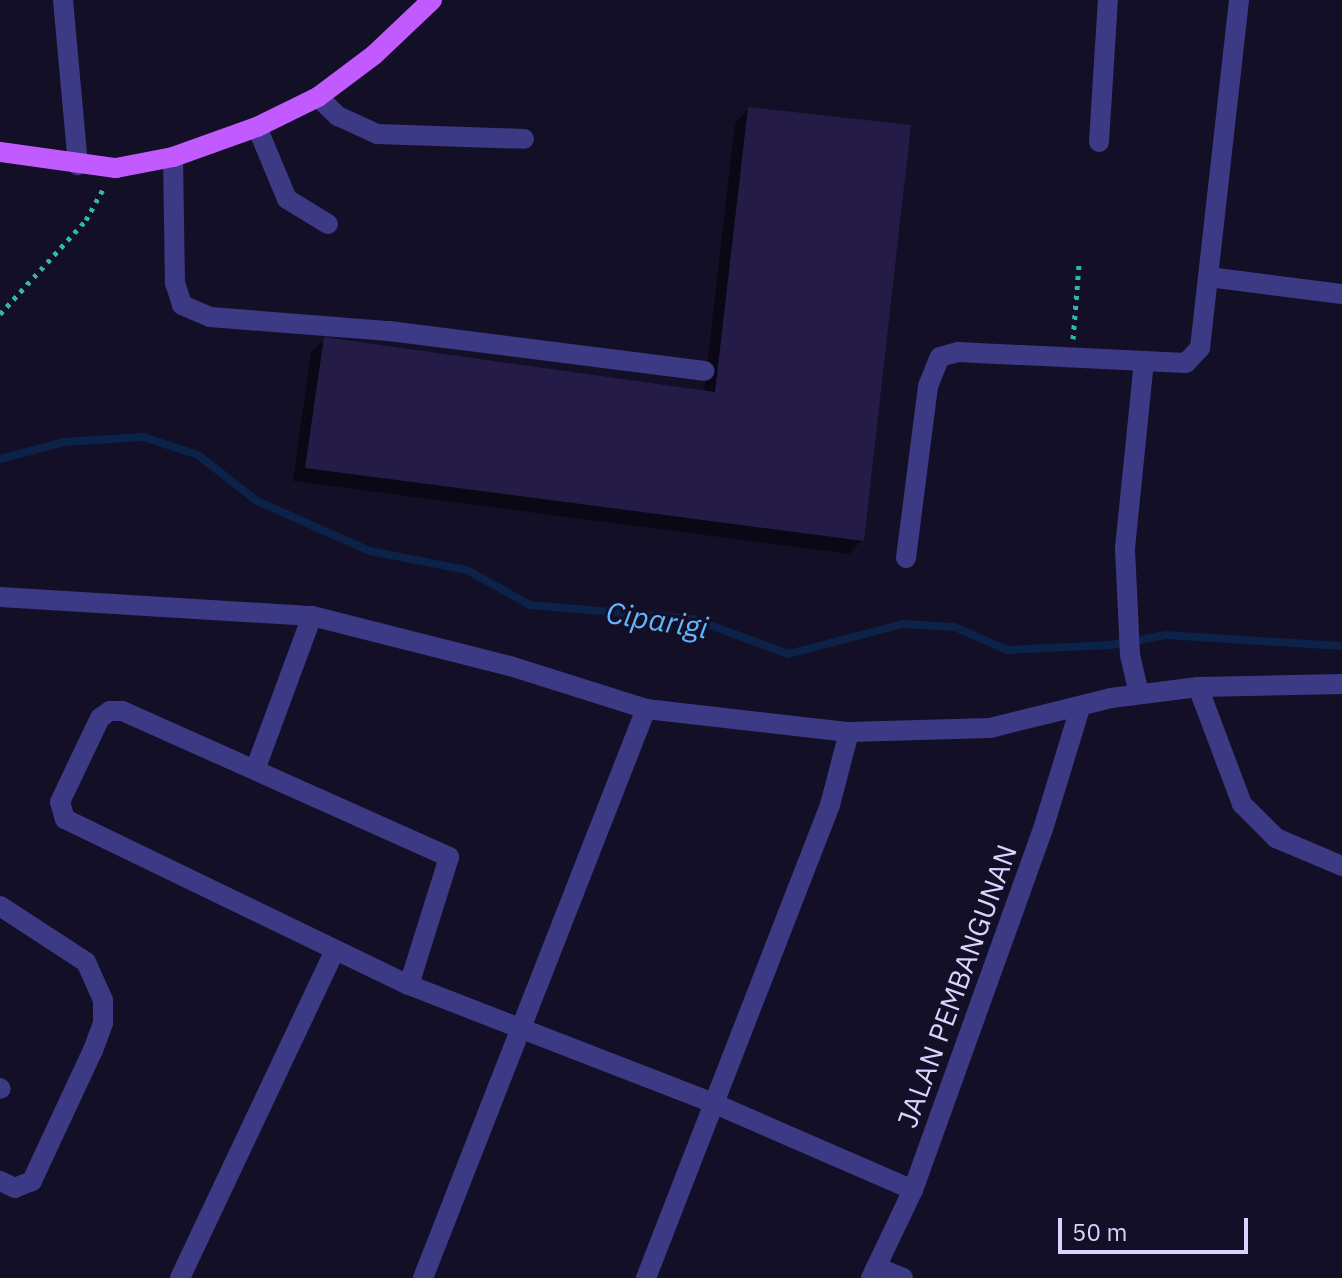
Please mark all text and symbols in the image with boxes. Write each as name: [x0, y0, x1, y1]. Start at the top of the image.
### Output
water label: Ciparigi: [604, 594, 710, 646]
street label: JALAN PEMBANGUNAN: [890, 840, 1024, 1132]
scale bar: [1062, 1202, 1252, 1252]
text: 50 m: [1072, 1216, 1127, 1248]

